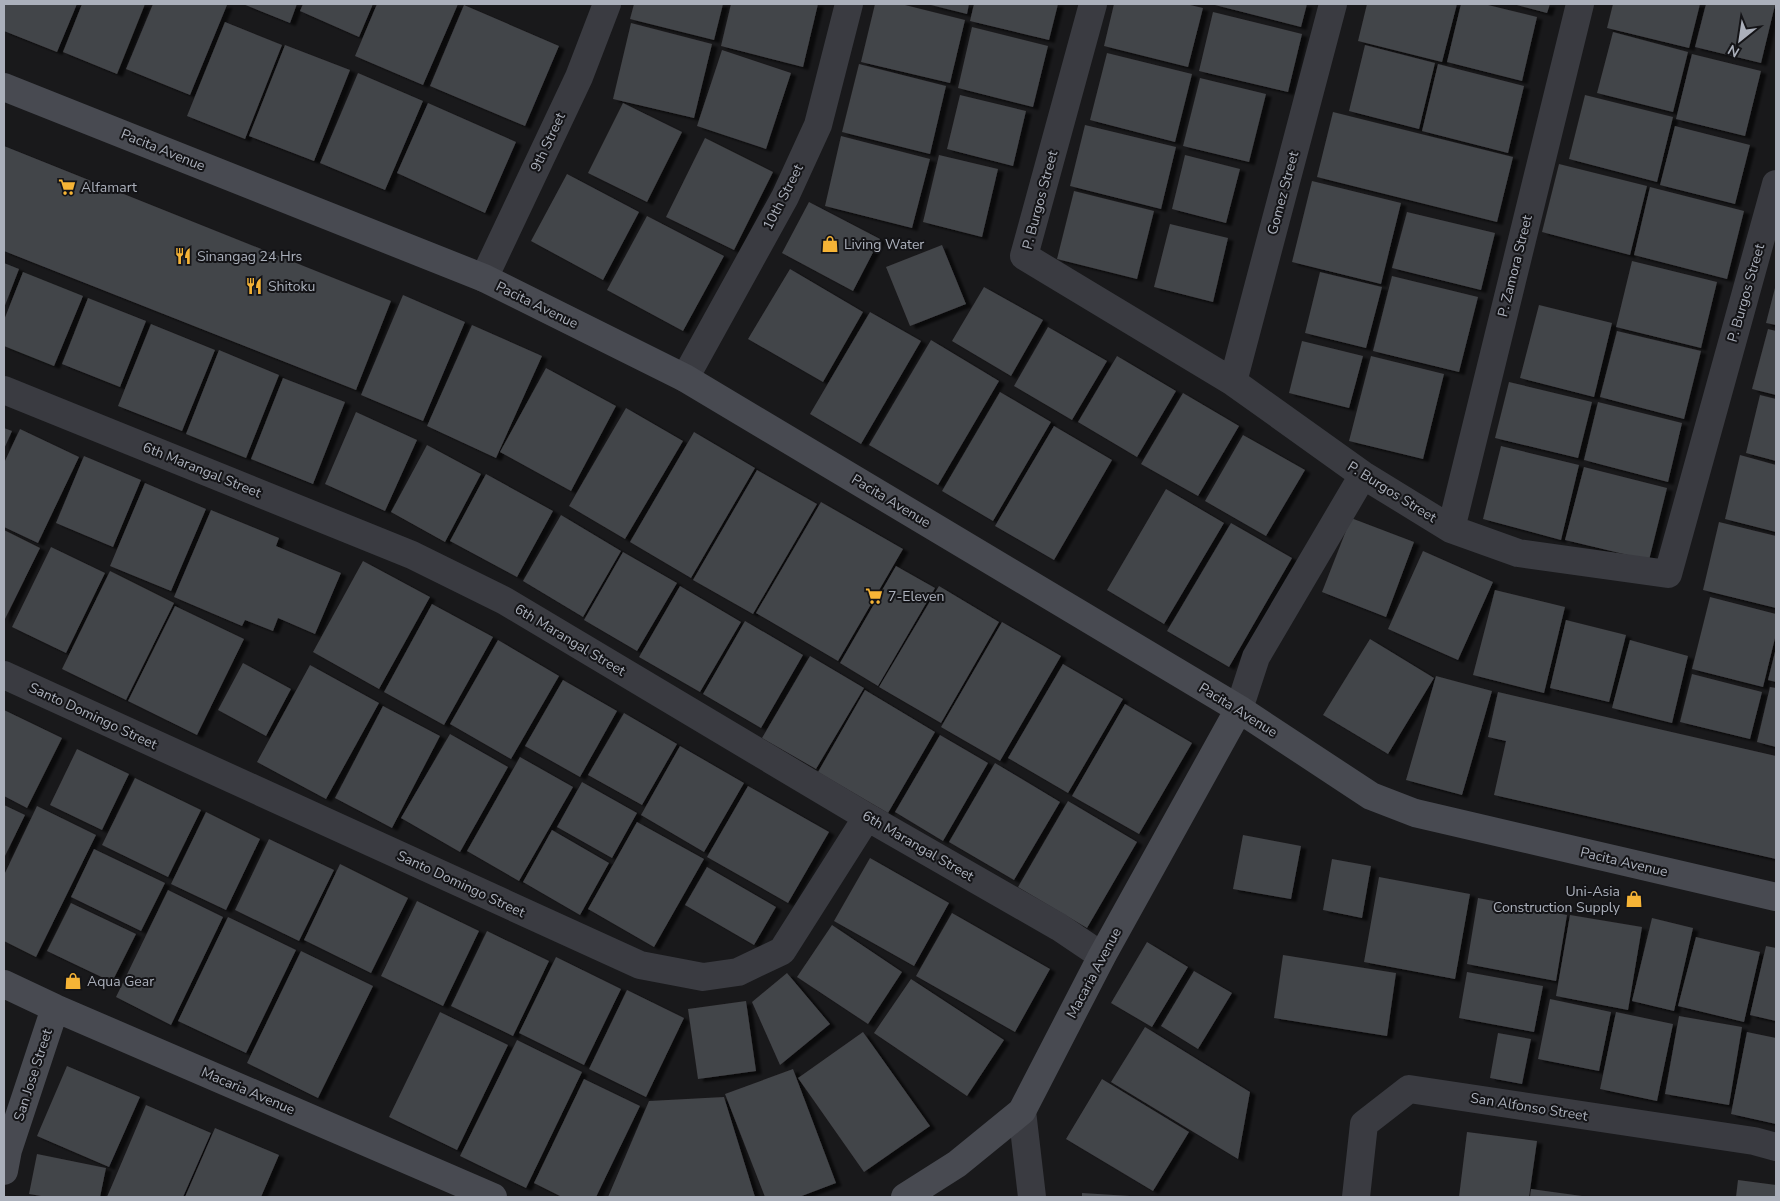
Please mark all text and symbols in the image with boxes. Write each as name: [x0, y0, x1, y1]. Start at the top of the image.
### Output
north arrow: [1715, 15, 1765, 65]
text: N: [1724, 40, 1743, 62]
street label: 9th Street: [526, 109, 570, 175]
street label: Pacita Avenue: [118, 124, 208, 176]
street label: P. Burgos Street: [1018, 148, 1062, 252]
street label: Gomez Street: [1263, 149, 1303, 237]
street label: 10th Street: [758, 161, 808, 233]
supermarket icon: Alfamart: [57, 177, 77, 197]
place label: Alfamart: [81, 178, 137, 197]
street label: P. Zamora Street: [1493, 213, 1537, 319]
shop icon: Living Water: [820, 234, 840, 254]
place label: Living Water: [844, 235, 924, 254]
street label: P. Burgos Street: [1723, 241, 1769, 345]
restaurant icon: Sinangag 24 Hrs: [173, 246, 193, 266]
place label: Sinangag 24 Hrs: [197, 247, 303, 266]
restaurant icon: Shitoku: [244, 276, 264, 296]
place label: Shitoku: [268, 277, 315, 296]
street label: Pacita Avenue: [493, 277, 581, 333]
street label: 6th Marangal Street: [140, 438, 264, 502]
street label: P. Burgos Street: [1344, 457, 1440, 527]
street label: Pacita Avenue: [848, 470, 934, 532]
supermarket icon: 7-Eleven: [864, 586, 884, 606]
place label: 7-Eleven: [888, 587, 944, 606]
street label: 6th Marangal Street: [511, 599, 629, 681]
street label: Santo Domingo Street: [26, 678, 160, 754]
street label: Pacita Avenue: [1195, 678, 1281, 742]
street label: 6th Marangal Street: [859, 806, 977, 886]
street label: Pacita Avenue: [1578, 843, 1670, 881]
street label: Santo Domingo Street: [394, 846, 528, 922]
place label: Uni-Asia Construction Supply: [1493, 882, 1621, 917]
shop icon: Uni-Asia Construction Supply: [1624, 889, 1644, 909]
street label: Macaria Avenue: [1062, 924, 1126, 1022]
shop icon: Aqua Gear: [63, 971, 83, 991]
place label: Aqua Gear: [87, 972, 154, 991]
street label: San Jose Street: [9, 1026, 57, 1124]
street label: Macaria Avenue: [198, 1063, 298, 1119]
street label: San Alfonso Street: [1469, 1088, 1589, 1126]

